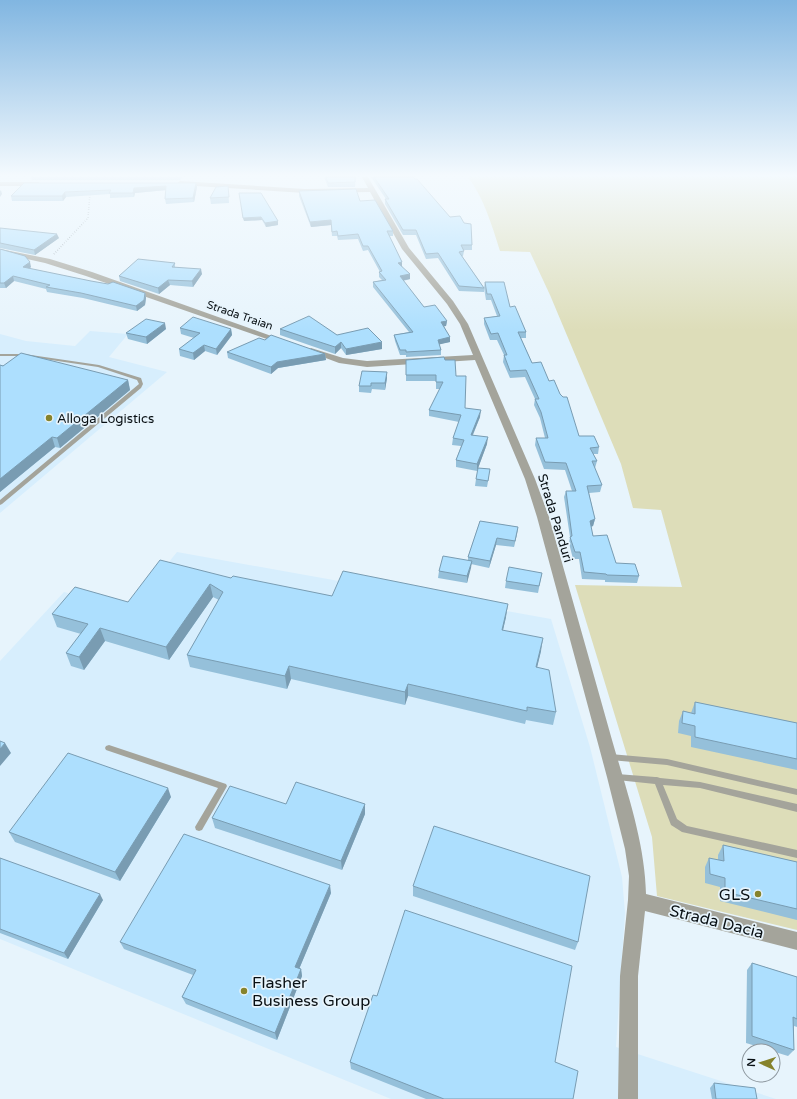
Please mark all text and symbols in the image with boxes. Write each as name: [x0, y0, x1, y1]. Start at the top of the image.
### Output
street label: Strada Traian: [205, 298, 275, 333]
place label: Alloga Logistics: [57, 411, 154, 427]
marker: Alloga Logistics: [44, 413, 54, 423]
street label: Strada Panduri: [534, 472, 576, 565]
place label: GLS: [719, 885, 750, 905]
marker: GLS: [753, 889, 763, 899]
street label: Strada Dacia: [668, 901, 766, 943]
place label: Flasher Business Group: [252, 973, 370, 1011]
marker: Flasher Business Group: [239, 986, 249, 996]
north arrow: [741, 1043, 781, 1083]
text: N: [745, 1058, 758, 1067]

